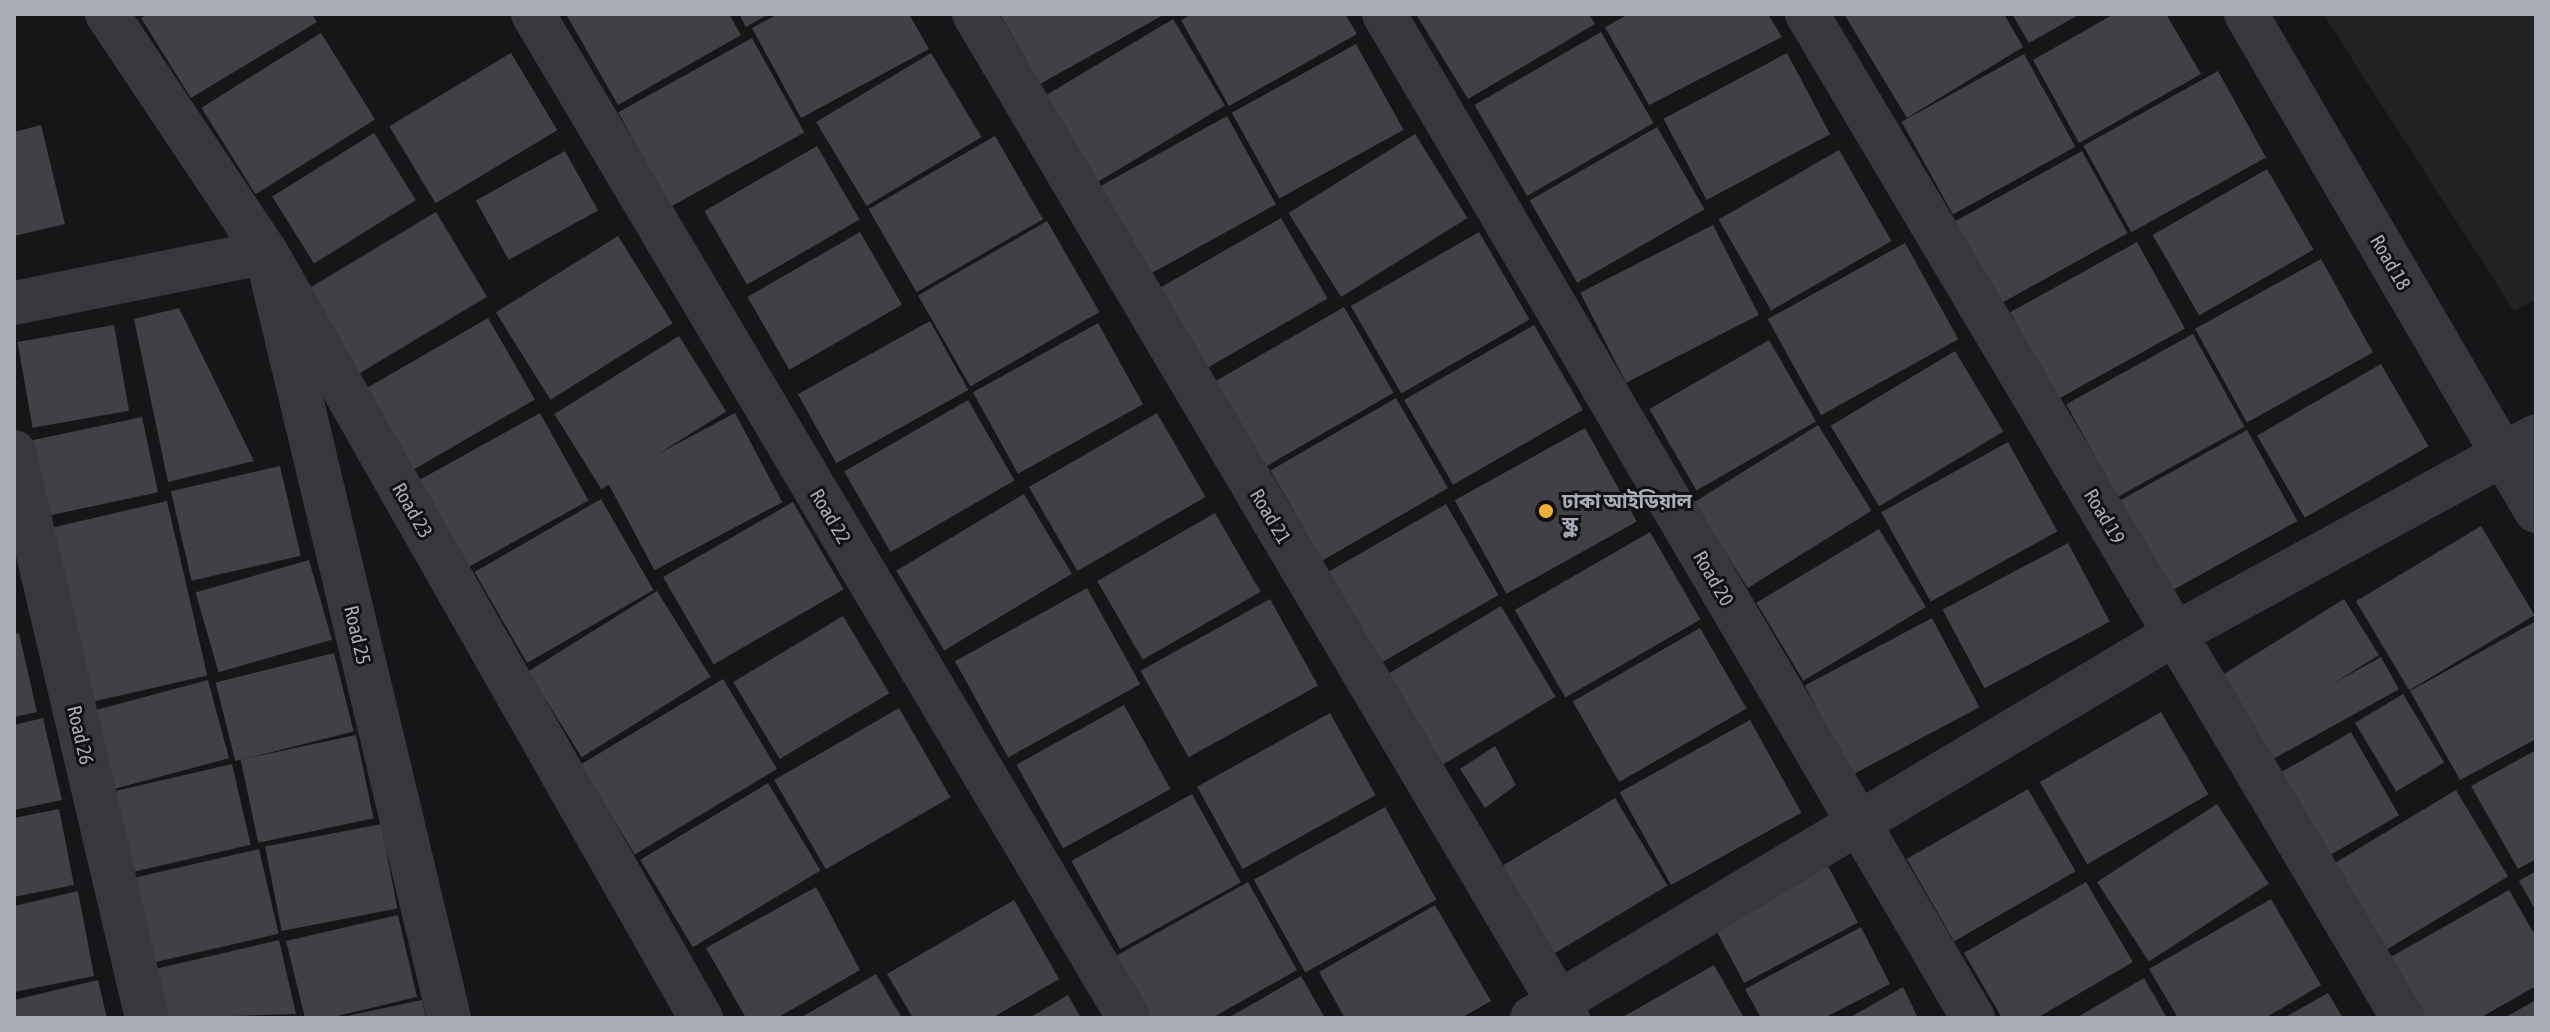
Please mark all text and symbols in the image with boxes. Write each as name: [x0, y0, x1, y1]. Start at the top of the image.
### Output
street label: Road 18: [2366, 230, 2416, 294]
street label: Road 23: [388, 478, 438, 542]
street label: Road 22: [805, 484, 857, 548]
street label: Road 21: [1245, 484, 1297, 548]
street label: Road 19: [2079, 484, 2131, 548]
place label: ঢাকা আইডিয়াল স্কুল: [1562, 488, 1692, 535]
marker: ঢাকা আইডিয়াল স্কুল: [1537, 502, 1555, 520]
street label: Road 20: [1689, 546, 1739, 610]
street label: Road 25: [340, 603, 376, 667]
street label: Road 26: [63, 703, 99, 767]

